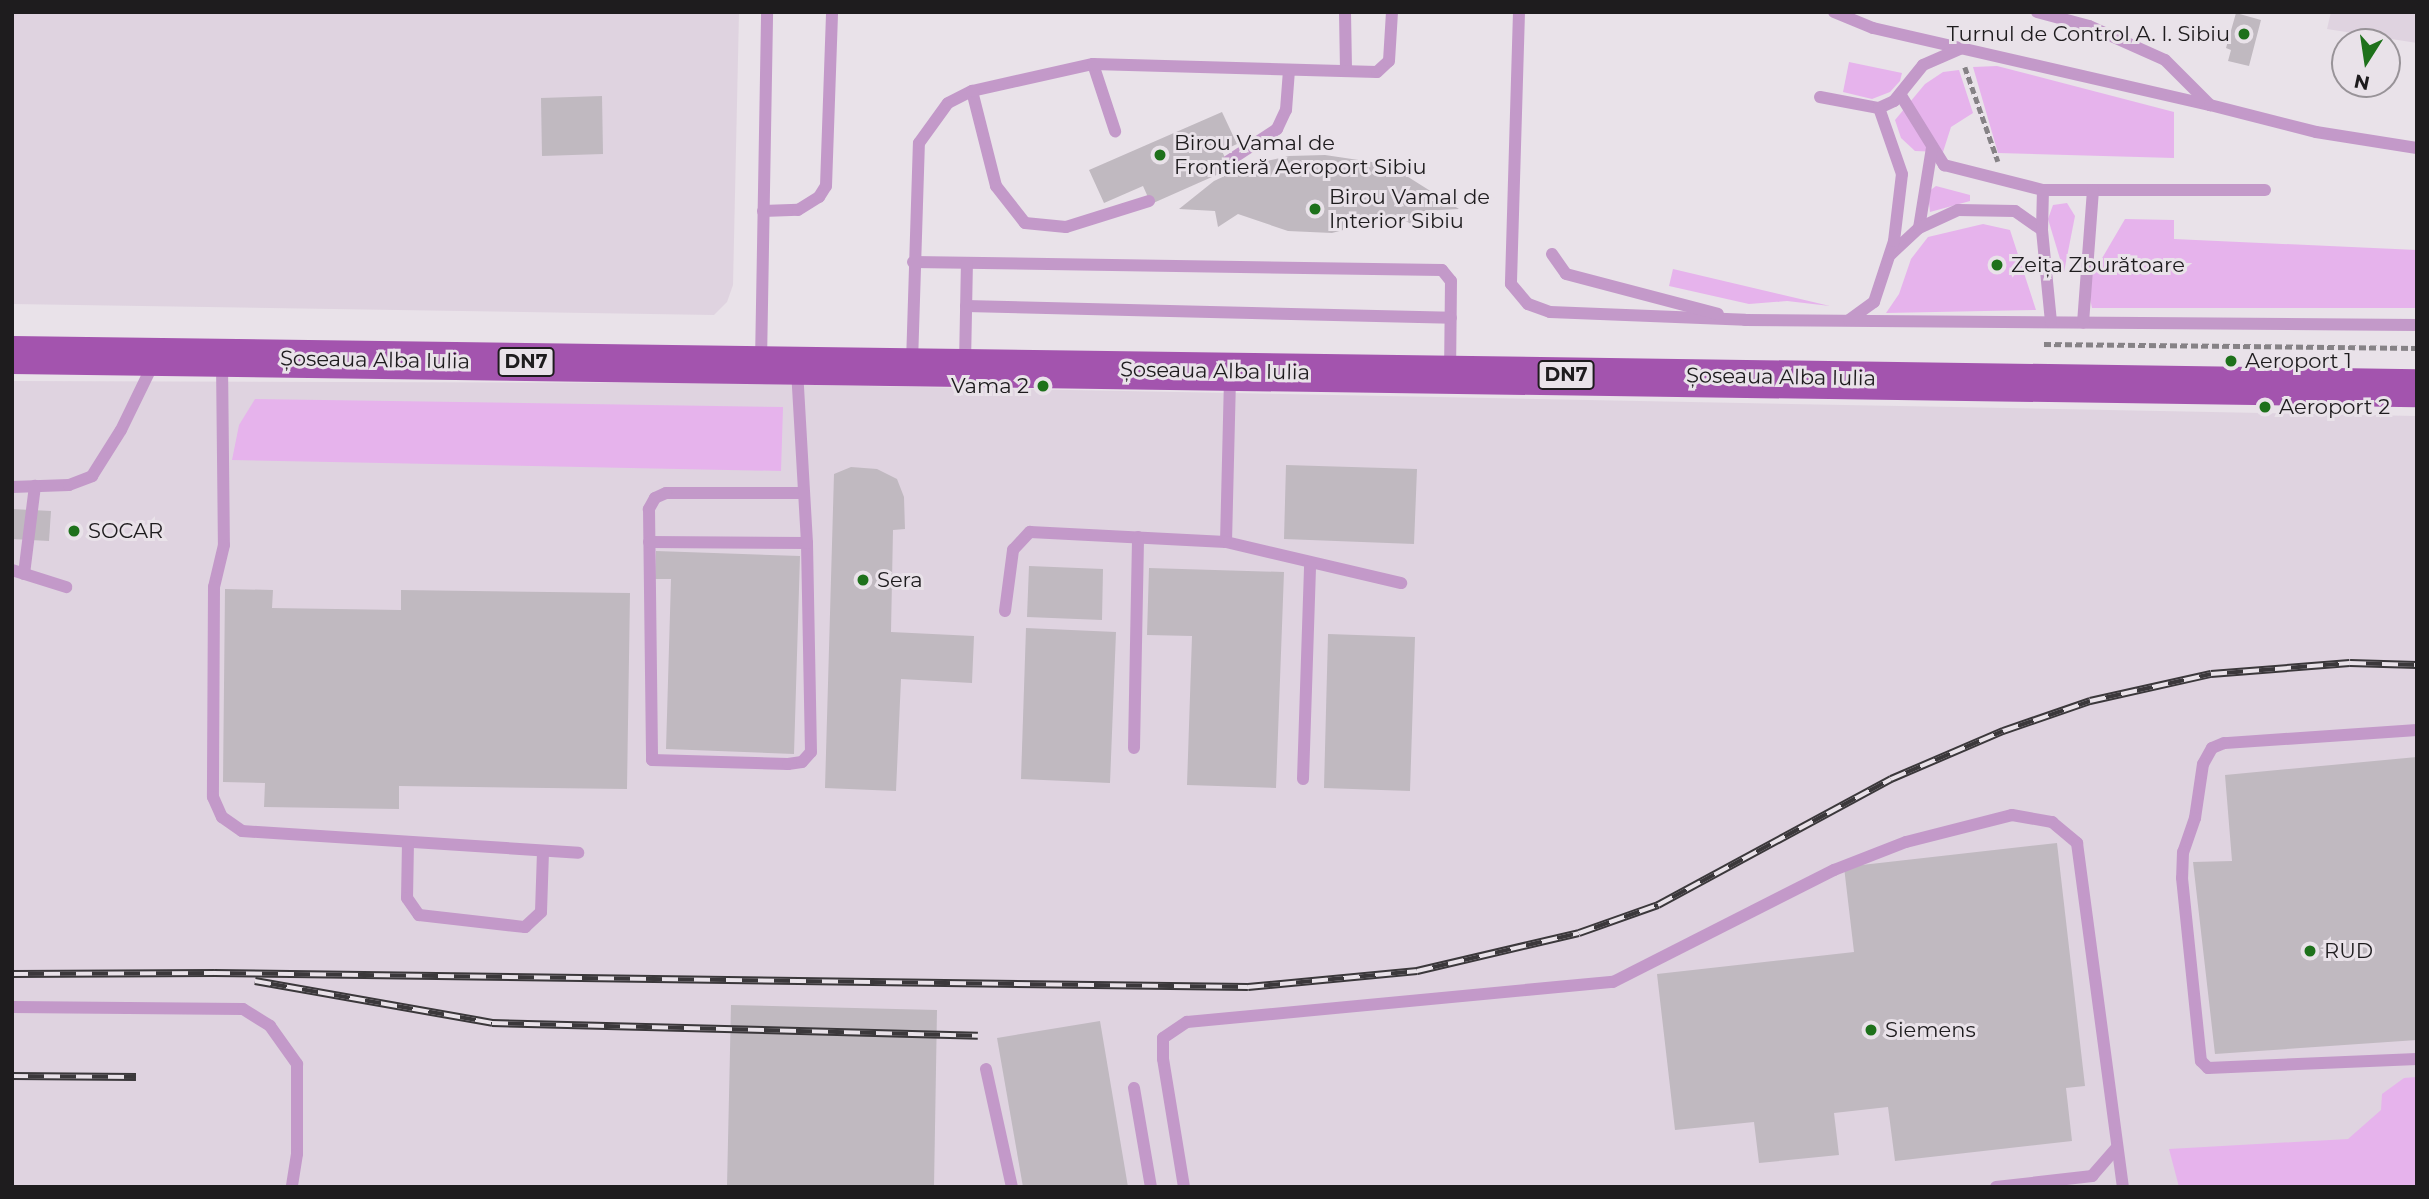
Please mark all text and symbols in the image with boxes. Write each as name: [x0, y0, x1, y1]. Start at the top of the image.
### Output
place label: Turnul de Control A. I. Sibiu: [1947, 21, 2230, 47]
marker: Turnul de Control A. I. Sibiu: [2236, 26, 2252, 42]
north arrow: [2331, 28, 2401, 98]
text: N: [2352, 69, 2372, 95]
place label: Birou Vamal de Frontieră Aeroport Sibiu: [1174, 130, 1427, 180]
marker: Birou Vamal de Frontieră Aeroport Sibiu: [1152, 147, 1168, 163]
place label: Birou Vamal de Interior Sibiu: [1329, 184, 1490, 234]
marker: Birou Vamal de Interior Sibiu: [1307, 201, 1323, 217]
place label: Zeița Zburătoare: [2011, 252, 2185, 278]
marker: Zeița Zburătoare: [1989, 257, 2005, 273]
street label: Șoseaua Alba Iulia: [280, 346, 470, 374]
road number: DN7: [496, 346, 556, 378]
place label: Aeroport 1: [2245, 348, 2352, 374]
marker: Aeroport 1: [2223, 353, 2239, 369]
street label: Șoseaua Alba Iulia: [1120, 357, 1310, 385]
road number: DN7: [1536, 360, 1596, 390]
street label: Șoseaua Alba Iulia: [1686, 363, 1876, 391]
place label: Vama 2: [951, 373, 1029, 399]
marker: Vama 2: [1035, 378, 1051, 394]
place label: Aeroport 2: [2279, 394, 2390, 420]
marker: Aeroport 2: [2257, 399, 2273, 415]
place label: SOCAR: [88, 518, 163, 544]
marker: SOCAR: [66, 523, 82, 539]
place label: Sera: [877, 567, 923, 593]
marker: Sera: [855, 572, 871, 588]
place label: RUD: [2324, 938, 2373, 964]
marker: RUD: [2302, 943, 2318, 959]
place label: Siemens: [1885, 1017, 1976, 1043]
marker: Siemens: [1863, 1022, 1879, 1038]

